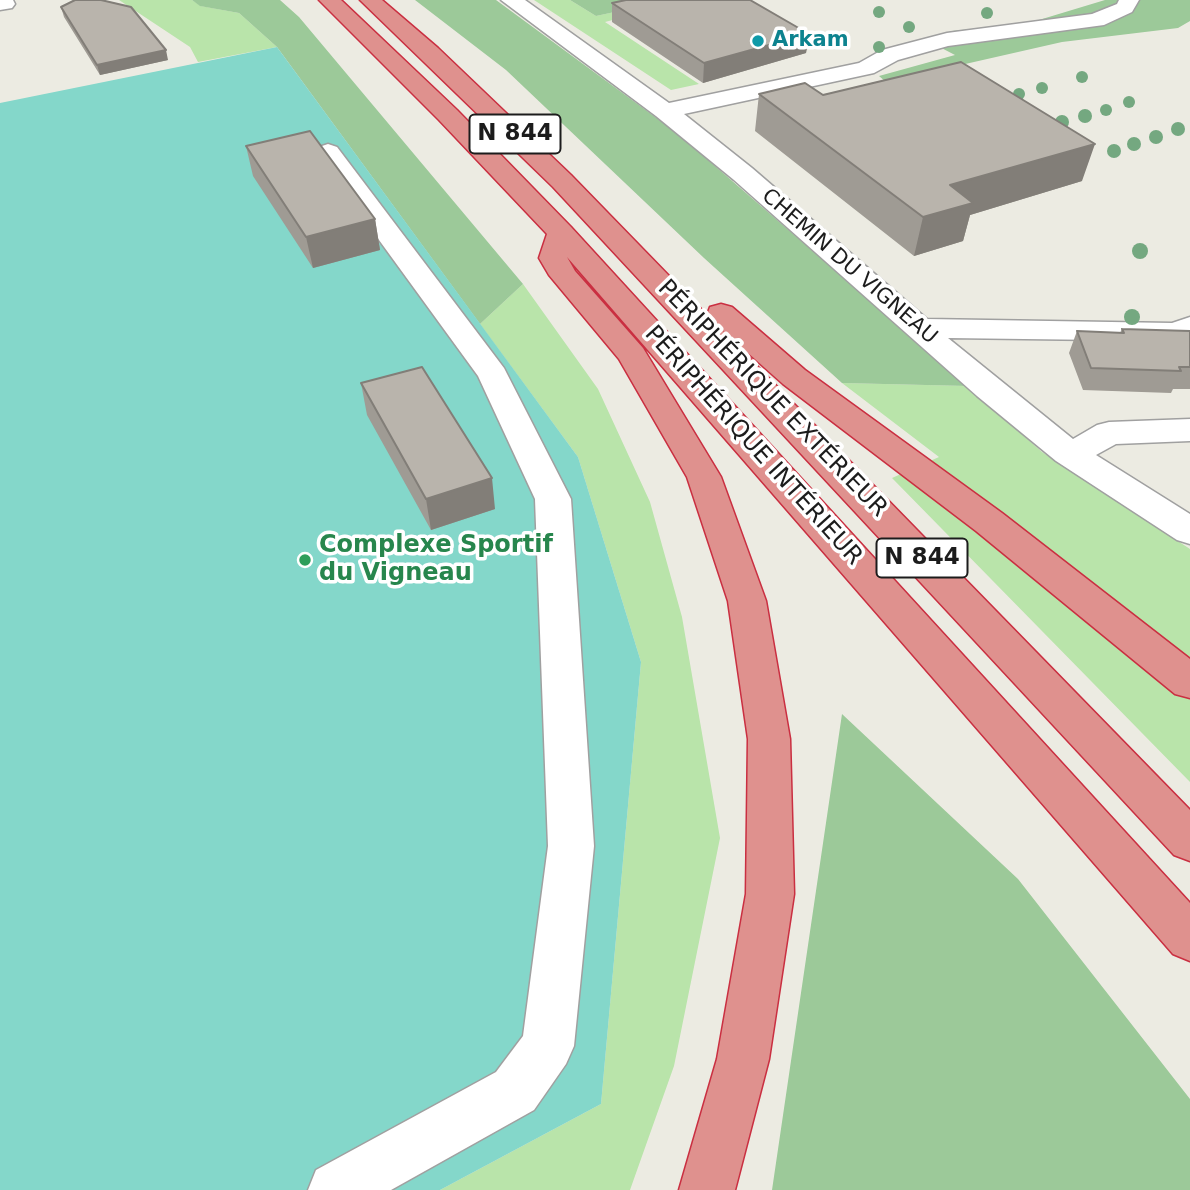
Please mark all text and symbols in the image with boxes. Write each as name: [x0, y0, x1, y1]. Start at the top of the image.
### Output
place label: Arkam: [772, 28, 849, 54]
marker: Arkam: [750, 33, 766, 49]
road number: N 844: [470, 114, 560, 154]
street label: CHEMIN DU VIGNEAU: [756, 184, 942, 350]
street label: PÉRIPHÉRIQUE EXTÉRIEUR: [651, 275, 893, 523]
street label: PÉRIPHÉRIQUE INTÉRIEUR: [638, 320, 868, 572]
place label: Complexe Sportif du Vigneau: [319, 532, 553, 588]
road number: N 844: [876, 538, 968, 578]
marker: Complexe Sportif du Vigneau: [297, 552, 313, 568]

